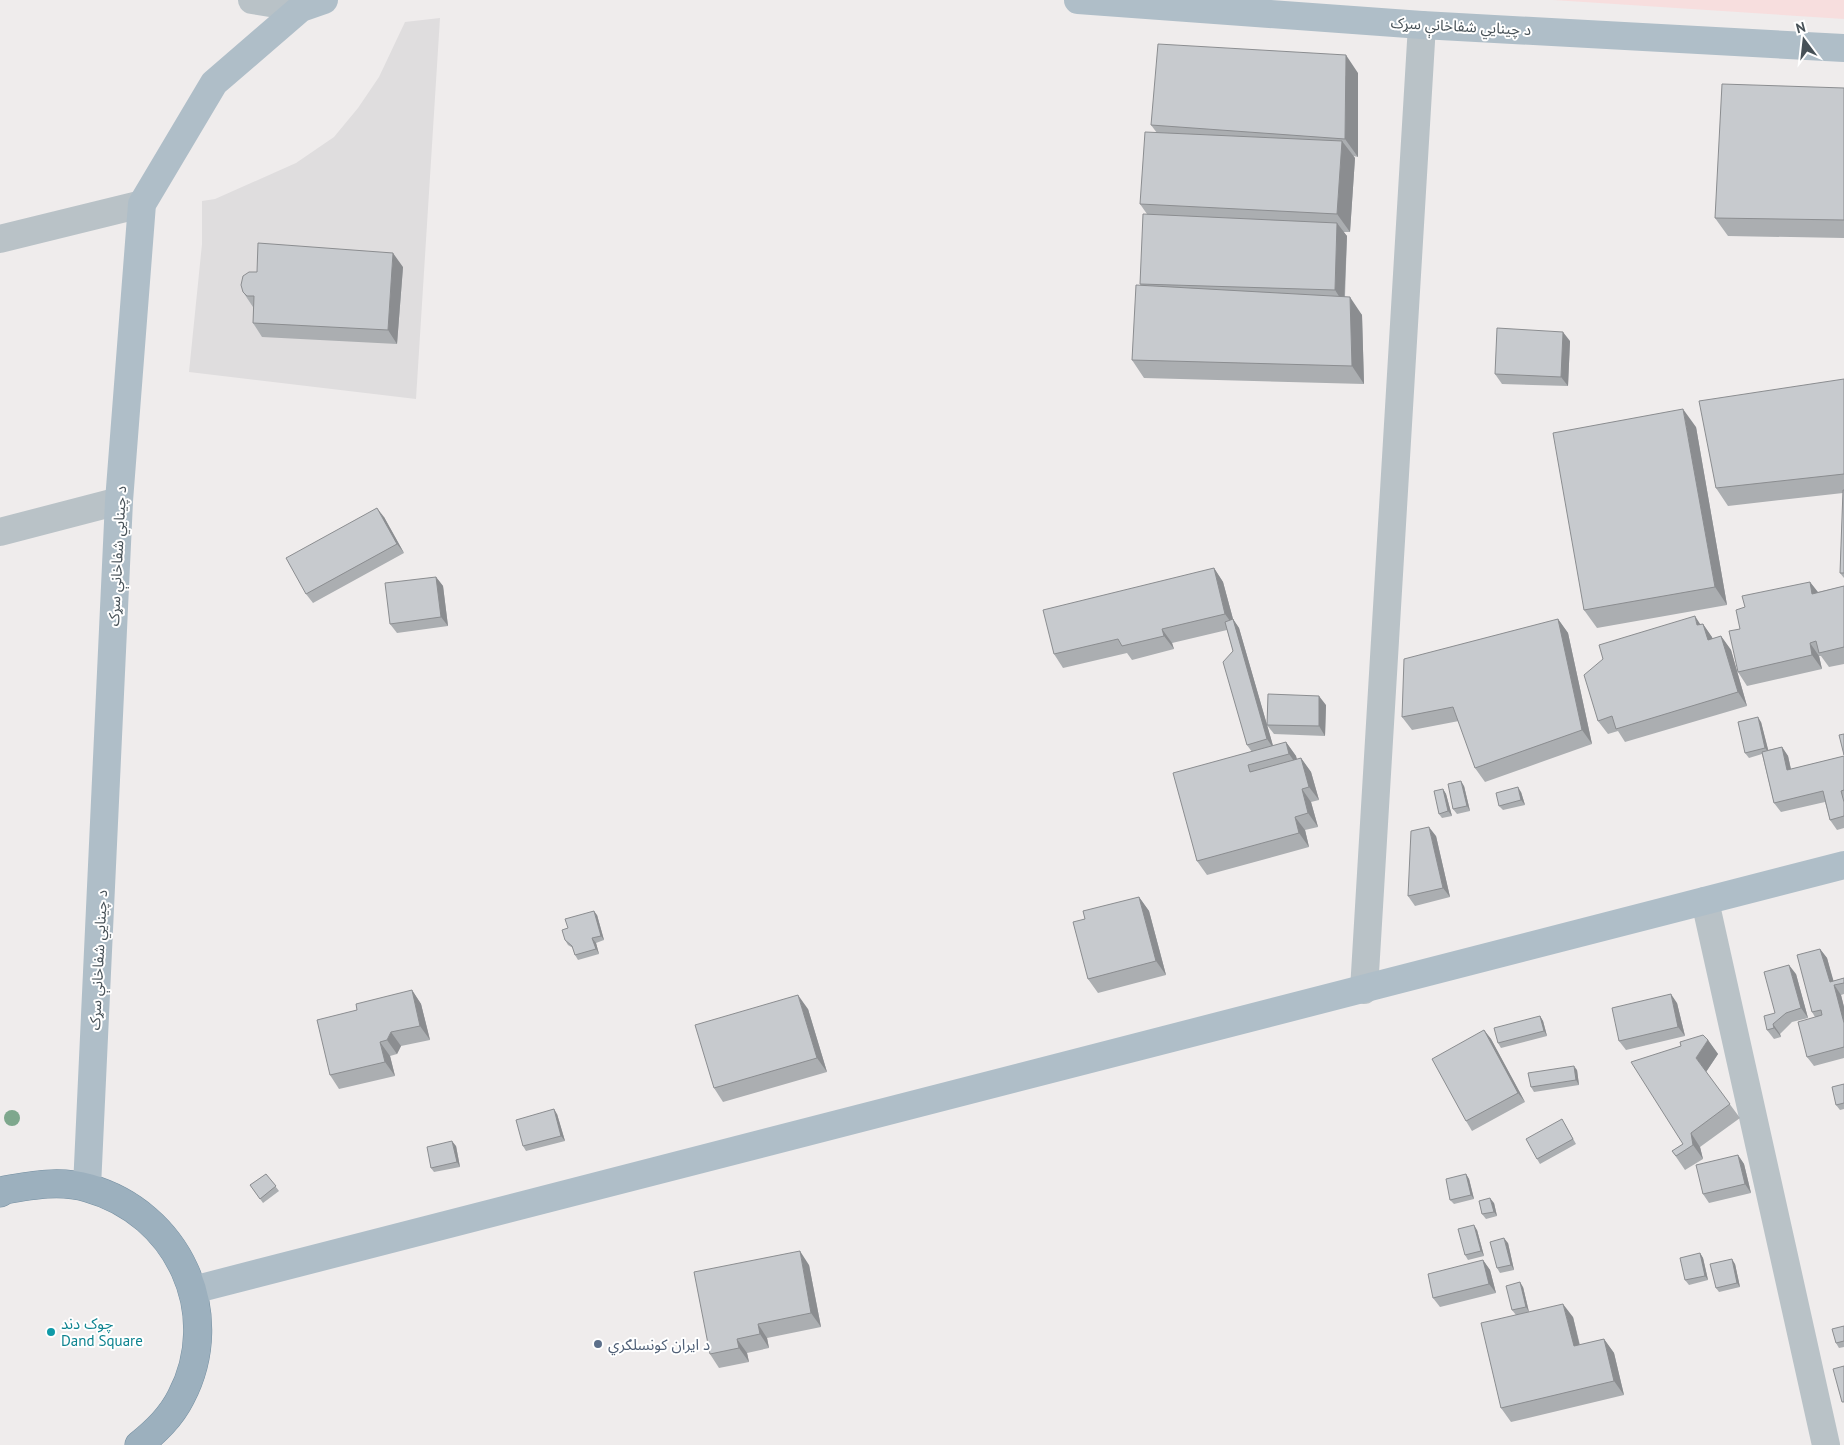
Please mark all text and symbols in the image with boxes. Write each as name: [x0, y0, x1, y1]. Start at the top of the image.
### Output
street label: د چينايي شفاخانې سړک: [1390, 13, 1532, 44]
north arrow: [1779, 15, 1829, 65]
text: N: [1794, 18, 1807, 37]
street label: د چينايي شفاخانې سړک: [104, 485, 135, 627]
street label: د چينايي شفاخانې سړک: [85, 889, 116, 1031]
place label: چوک دند Dand Square: [61, 1314, 143, 1350]
marker: چوک دند Dand Square: [45, 1326, 57, 1338]
place label: د ايران کونسلګري: [608, 1335, 710, 1356]
marker: د ايران کونسلګري: [592, 1338, 604, 1350]

